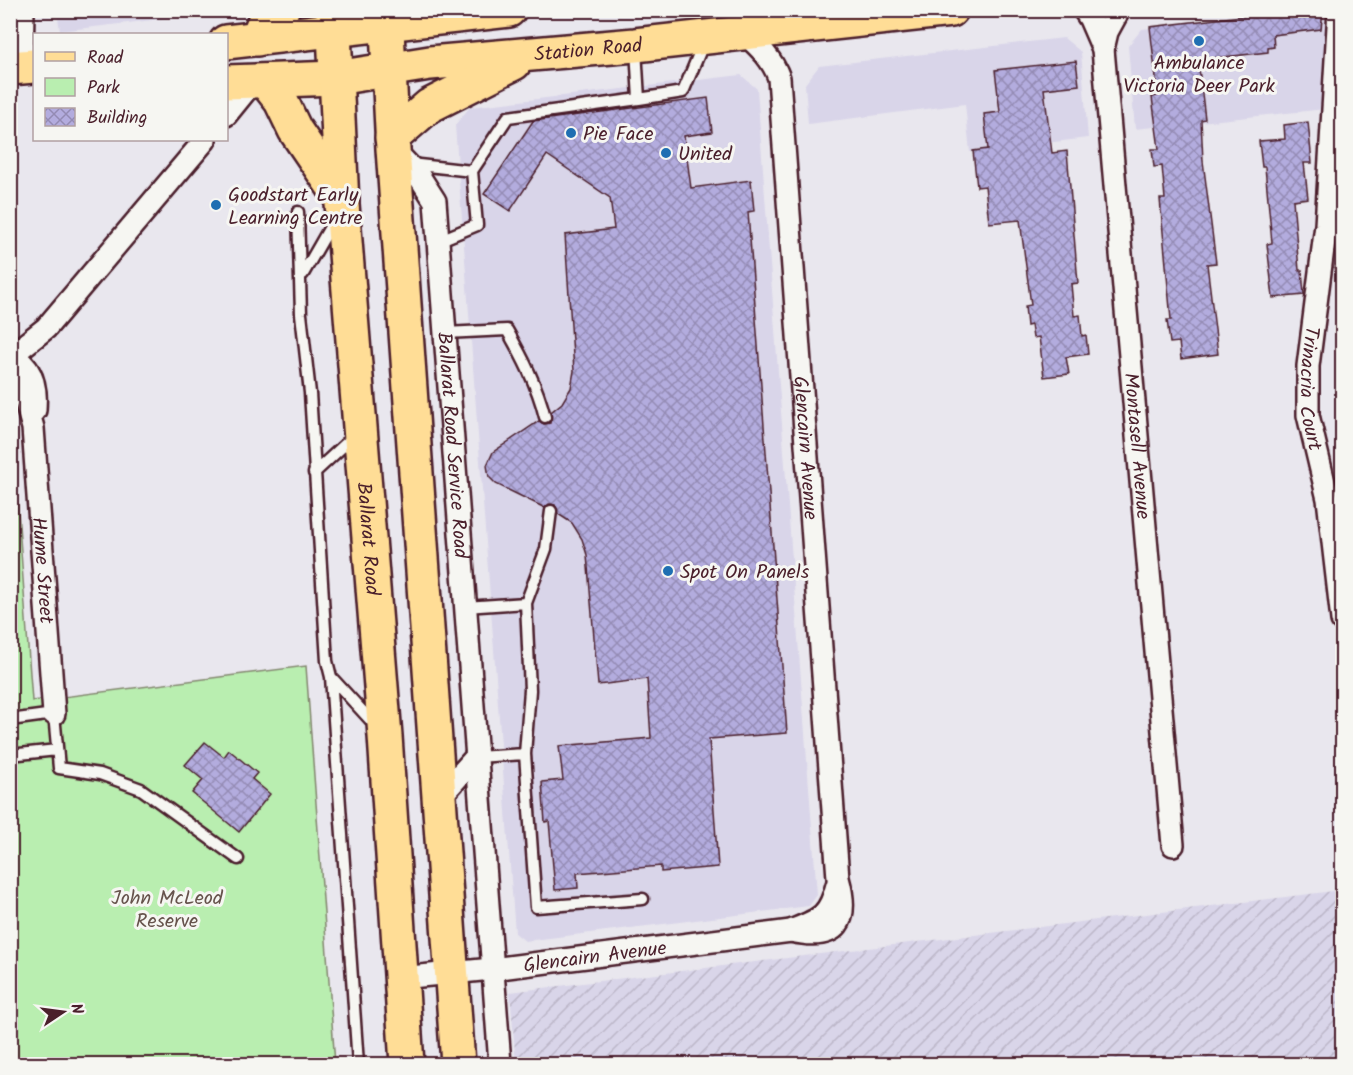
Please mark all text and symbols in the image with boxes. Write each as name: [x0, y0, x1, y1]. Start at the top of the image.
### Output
street label: Station Road: [533, 30, 645, 72]
legend: [33, 33, 228, 141]
marker: Ambulance Victoria Deer Park: [1192, 34, 1206, 48]
text: Road: [87, 44, 124, 73]
place label: Ambulance Victoria Deer Park: [1123, 48, 1275, 103]
text: Park: [87, 74, 120, 103]
text: Building: [87, 104, 147, 133]
place label: Pie Face: [583, 119, 653, 151]
marker: Pie Face: [564, 126, 578, 140]
place label: United: [678, 139, 733, 171]
marker: United: [659, 146, 673, 160]
place label: Goodstart Early Learning Centre: [228, 180, 363, 235]
marker: Goodstart Early Learning Centre: [209, 198, 223, 212]
street label: Trinacria Court: [1290, 324, 1330, 454]
street label: Ballarat Road Service Road: [427, 331, 476, 561]
street label: Montasell Avenue: [1114, 372, 1158, 521]
street label: Glencairn Avenue: [783, 375, 826, 521]
street label: Ballarat Road: [347, 481, 388, 598]
street label: Hume Street: [22, 516, 61, 625]
place label: Spot On Panels: [680, 557, 810, 589]
marker: Spot On Panels: [661, 564, 675, 578]
park label: John McLeod Reserve: [111, 883, 224, 938]
street label: Glencairn Avenue: [521, 933, 668, 983]
north arrow: [33, 982, 93, 1042]
text: N: [63, 1001, 89, 1017]

